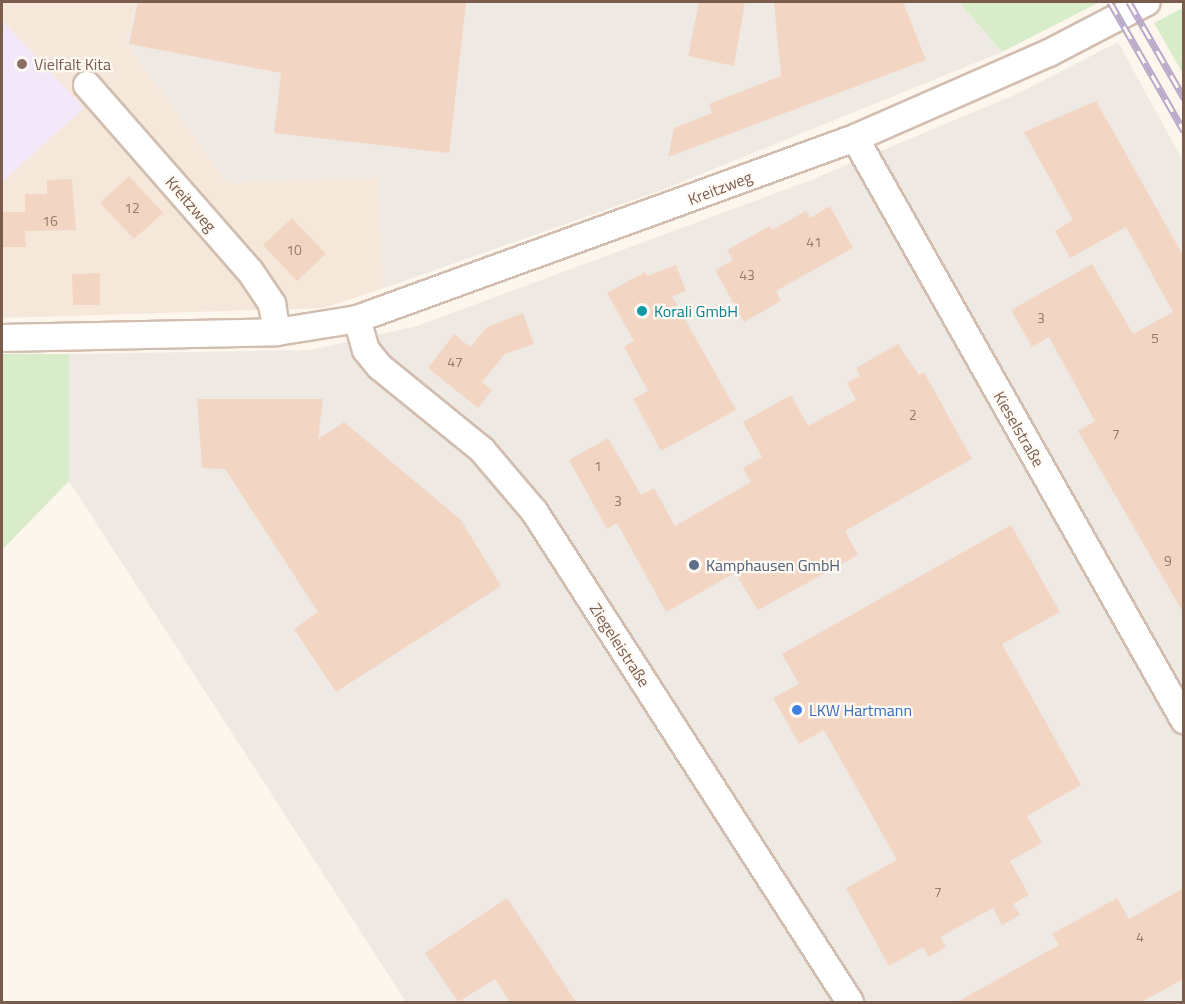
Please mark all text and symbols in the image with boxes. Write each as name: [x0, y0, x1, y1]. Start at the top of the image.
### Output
place label: Vielfalt Kita: [34, 54, 111, 74]
marker: Vielfalt Kita: [15, 57, 29, 71]
street label: Kreitzweg: [685, 167, 755, 209]
street label: Kreitzweg: [162, 172, 220, 236]
house number: 12: [124, 200, 140, 216]
house number: 16: [42, 213, 58, 229]
house number: 41: [806, 234, 822, 250]
house number: 10: [286, 242, 302, 258]
house number: 43: [739, 267, 755, 283]
place label: Korali GmbH: [654, 301, 738, 321]
marker: Korali GmbH: [635, 304, 649, 318]
house number: 3: [1037, 310, 1045, 326]
house number: 5: [1151, 330, 1159, 346]
house number: 47: [447, 354, 463, 370]
street label: Kieselstraße: [990, 388, 1048, 470]
house number: 2: [909, 407, 917, 423]
house number: 7: [1112, 426, 1120, 442]
house number: 1: [594, 458, 602, 474]
house number: 3: [614, 493, 622, 509]
house number: 9: [1164, 553, 1172, 569]
place label: Kamphausen GmbH: [706, 555, 840, 575]
marker: Kamphausen GmbH: [687, 558, 701, 572]
street label: Ziegeleistraße: [586, 600, 654, 690]
place label: LKW Hartmann: [809, 700, 912, 720]
marker: LKW Hartmann: [790, 703, 804, 717]
house number: 7: [934, 884, 942, 900]
house number: 4: [1136, 929, 1144, 945]

